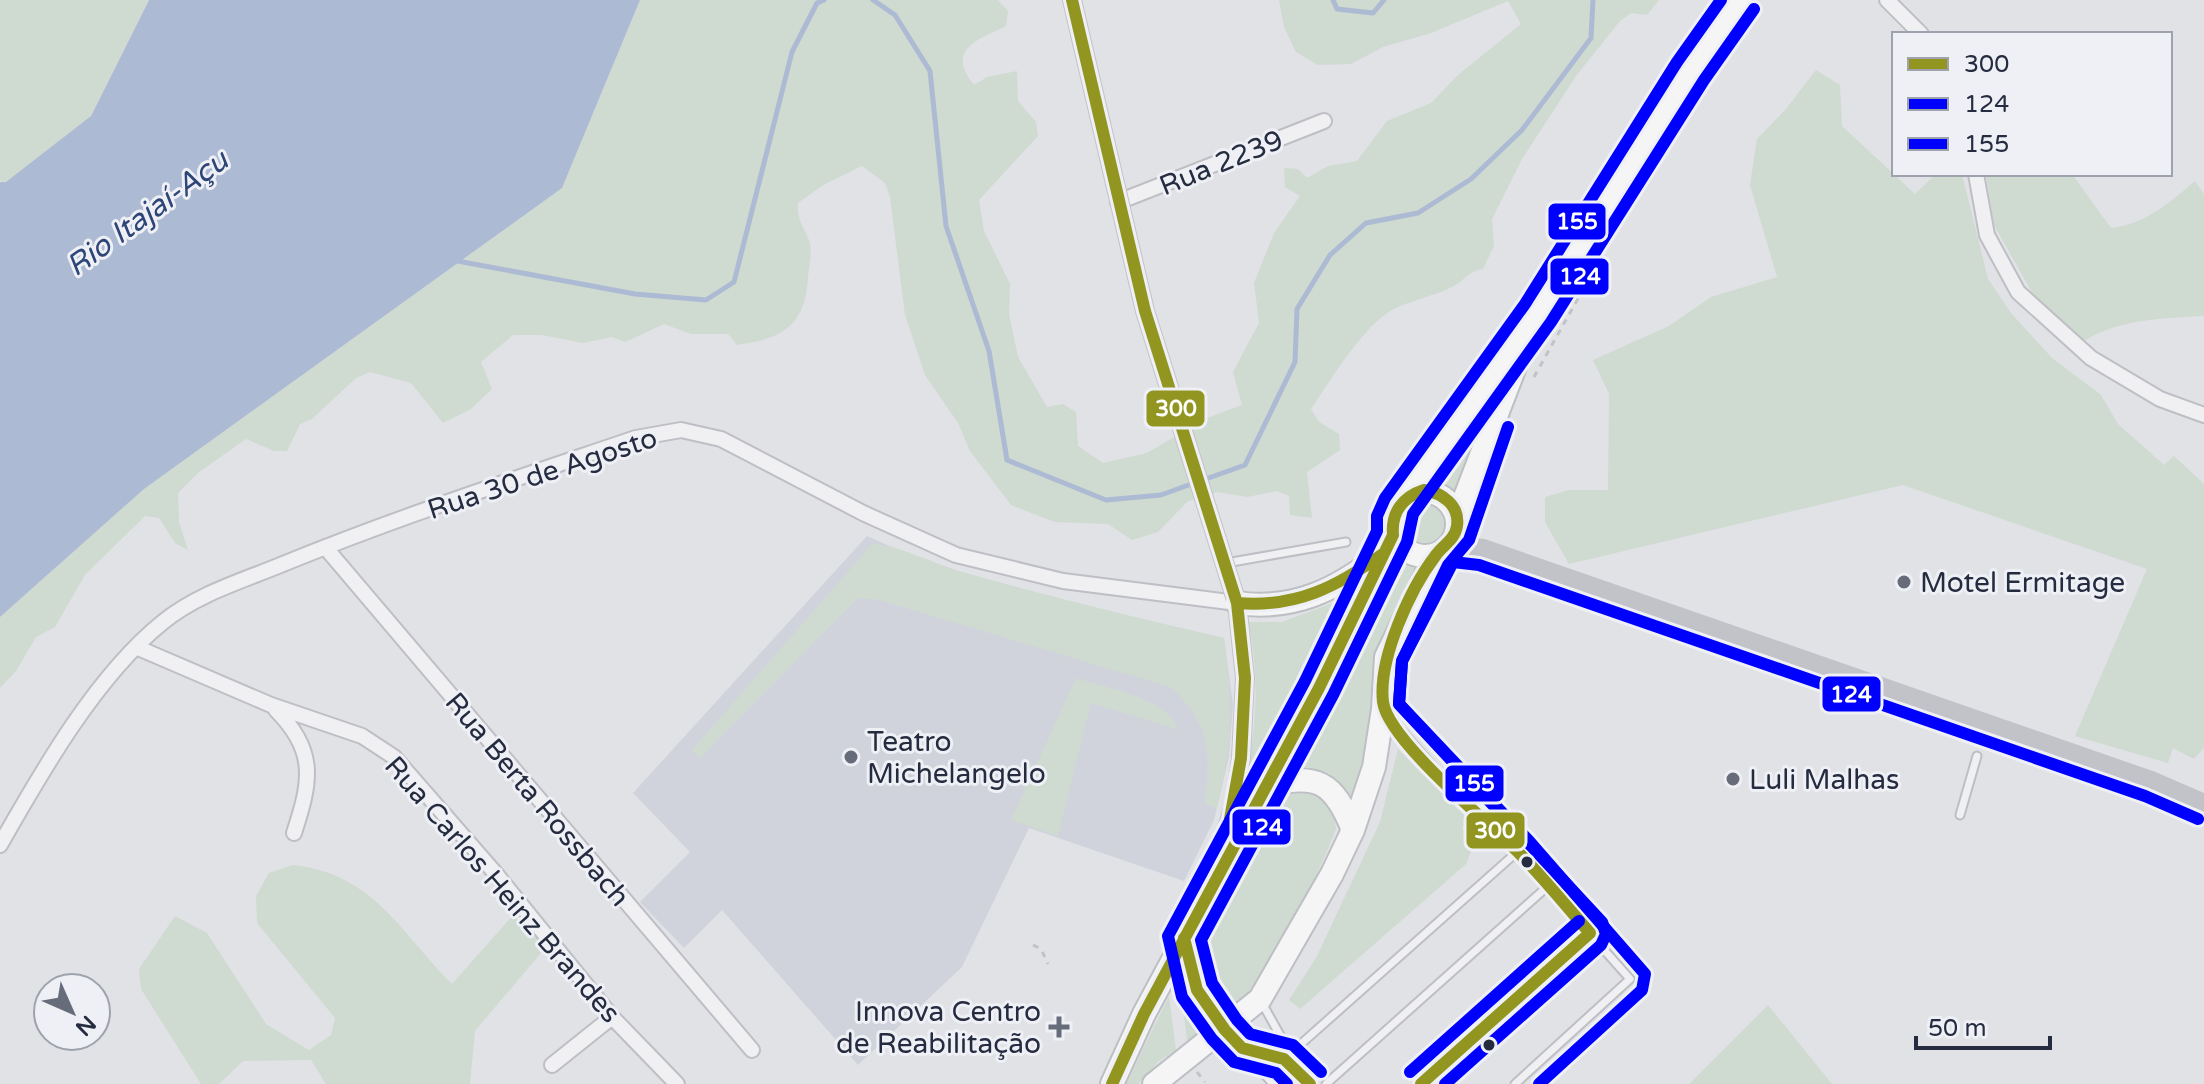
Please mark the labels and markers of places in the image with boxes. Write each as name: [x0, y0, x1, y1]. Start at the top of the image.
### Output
place label: Motel Ermitage: [1920, 566, 2125, 600]
marker: Motel Ermitage: [1895, 573, 1913, 591]
place label: Teatro Michelangelo: [867, 725, 1046, 791]
marker: Teatro Michelangelo: [842, 748, 860, 766]
place label: Luli Malhas: [1749, 763, 1899, 797]
marker: Luli Malhas: [1724, 770, 1742, 788]
unlabelled marker: [1519, 854, 1535, 870]
place label: Innova Centro de Reabilitação: [836, 995, 1041, 1061]
marker: Innova Centro de Reabilitação: [1048, 1016, 1070, 1038]
unlabelled marker: [1481, 1037, 1497, 1053]

